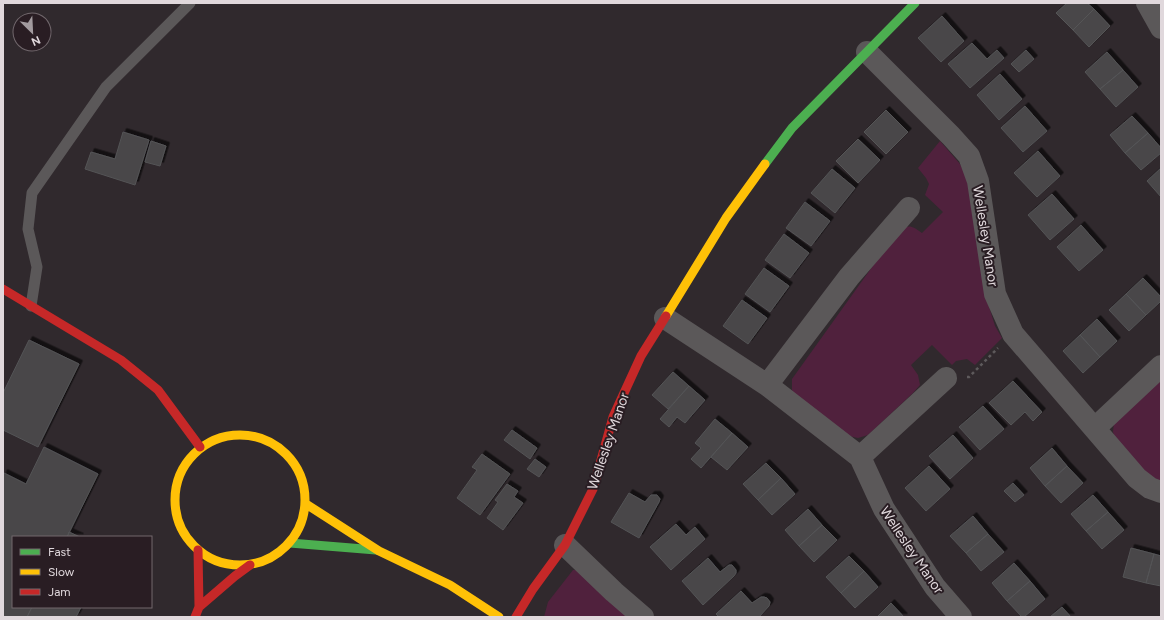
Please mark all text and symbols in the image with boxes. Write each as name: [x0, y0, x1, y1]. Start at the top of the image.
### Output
north arrow: [12, 12, 52, 52]
text: N: [29, 33, 42, 48]
street label: Wellesley Manor: [969, 184, 1002, 288]
street label: Wellesley Manor: [584, 390, 633, 492]
street label: Wellesley Manor: [876, 503, 947, 597]
legend: [12, 536, 152, 608]
text: Fast: [48, 545, 71, 559]
text: Slow: [48, 565, 75, 579]
text: Jam: [48, 585, 71, 599]

